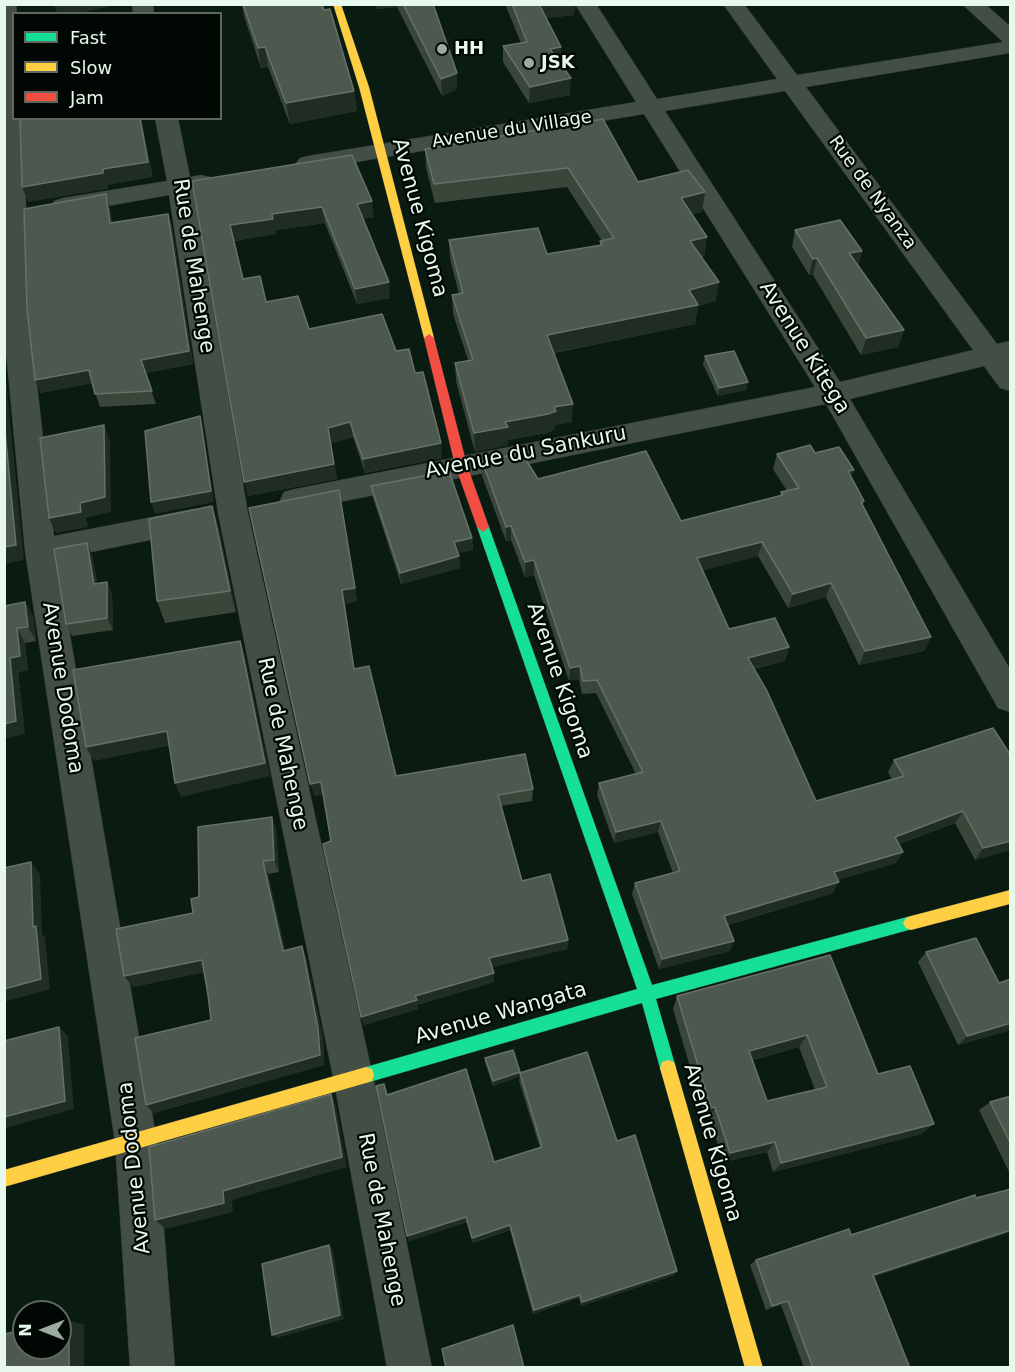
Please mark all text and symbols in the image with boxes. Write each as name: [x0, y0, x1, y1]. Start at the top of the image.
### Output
legend: [12, 12, 222, 120]
text: Fast: [70, 27, 106, 48]
place label: HH: [454, 38, 484, 60]
marker: HH: [435, 42, 449, 56]
place label: JSK: [541, 52, 575, 74]
marker: JSK: [522, 56, 536, 70]
text: Slow: [70, 57, 112, 78]
text: Jam: [70, 87, 104, 108]
street label: Avenue du Village: [431, 107, 593, 153]
street label: Rue de Nyanza: [824, 132, 920, 254]
street label: Avenue Kigoma: [386, 136, 452, 300]
street label: Rue de Mahenge: [167, 177, 219, 355]
street label: Avenue Kitega: [753, 277, 855, 419]
street label: Avenue du Sankuru: [423, 421, 629, 485]
street label: Avenue Kigoma: [520, 599, 598, 763]
street label: Avenue Dodoma: [36, 600, 88, 776]
street label: Rue de Mahenge: [251, 655, 313, 833]
street label: Avenue Wangata: [412, 977, 590, 1051]
street label: Avenue Kigoma: [677, 1061, 747, 1225]
street label: Avenue Dodoma: [113, 1081, 157, 1255]
street label: Rue de Mahenge: [352, 1131, 410, 1309]
north arrow: [12, 1300, 72, 1360]
text: N: [16, 1323, 35, 1337]

